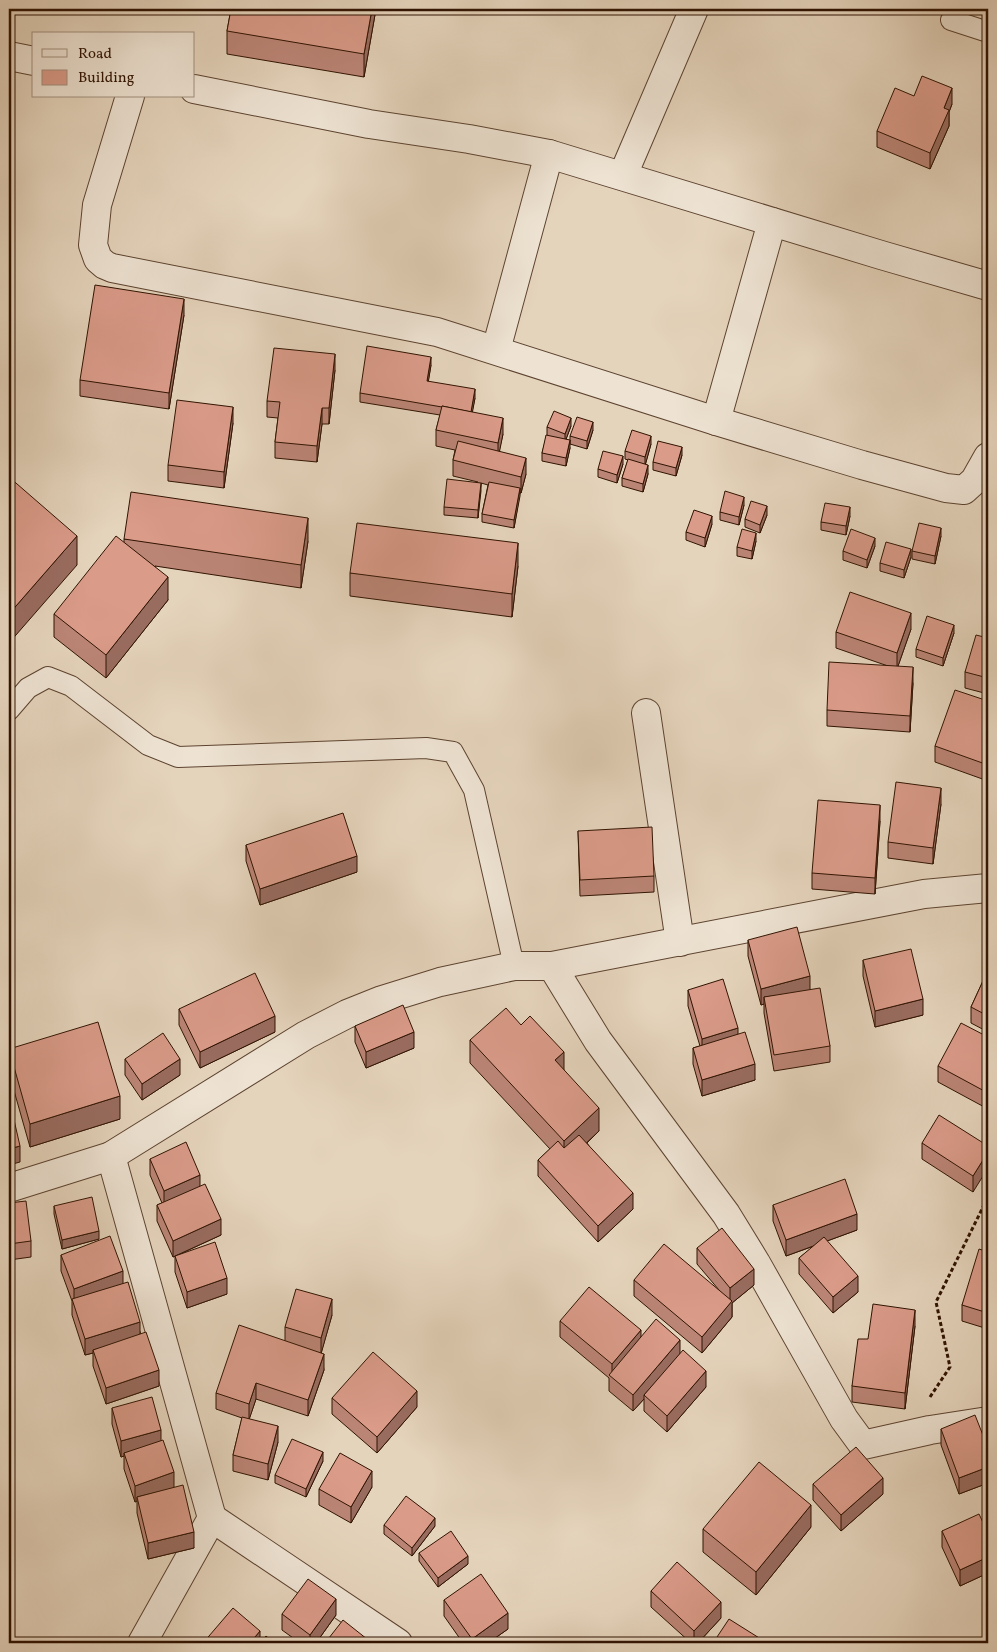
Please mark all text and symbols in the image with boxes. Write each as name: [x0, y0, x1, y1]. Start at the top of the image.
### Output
legend: [32, 32, 195, 98]
text: Road: [78, 44, 112, 65]
text: Building: [78, 68, 135, 89]

